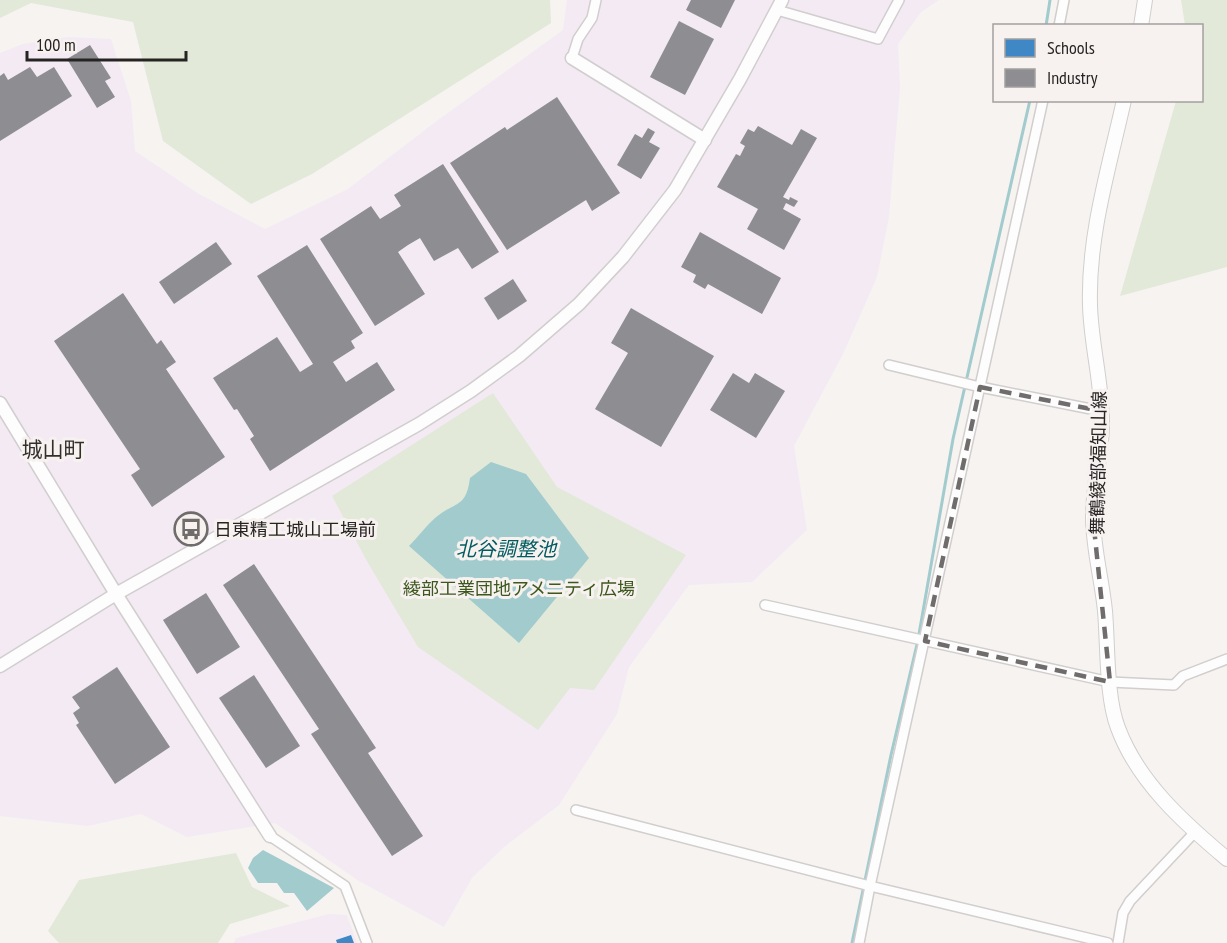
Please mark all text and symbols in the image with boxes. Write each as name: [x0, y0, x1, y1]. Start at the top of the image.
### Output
scale bar: [27, 24, 186, 62]
legend: [993, 24, 1203, 102]
text: 100 m: [36, 33, 76, 56]
text: Schools: [1047, 36, 1095, 59]
text: Industry: [1047, 66, 1098, 89]
street label: 舞鶴綾部福知山線: [1085, 391, 1111, 535]
district label: 城山町: [22, 436, 85, 463]
bus stop icon: 日東精工城山工場前: [173, 511, 209, 547]
place label: 日東精工城山工場前: [214, 518, 376, 541]
water label: 北谷調整池: [456, 536, 558, 562]
park label: 綾部工業団地アメニティ広場: [403, 577, 635, 600]

